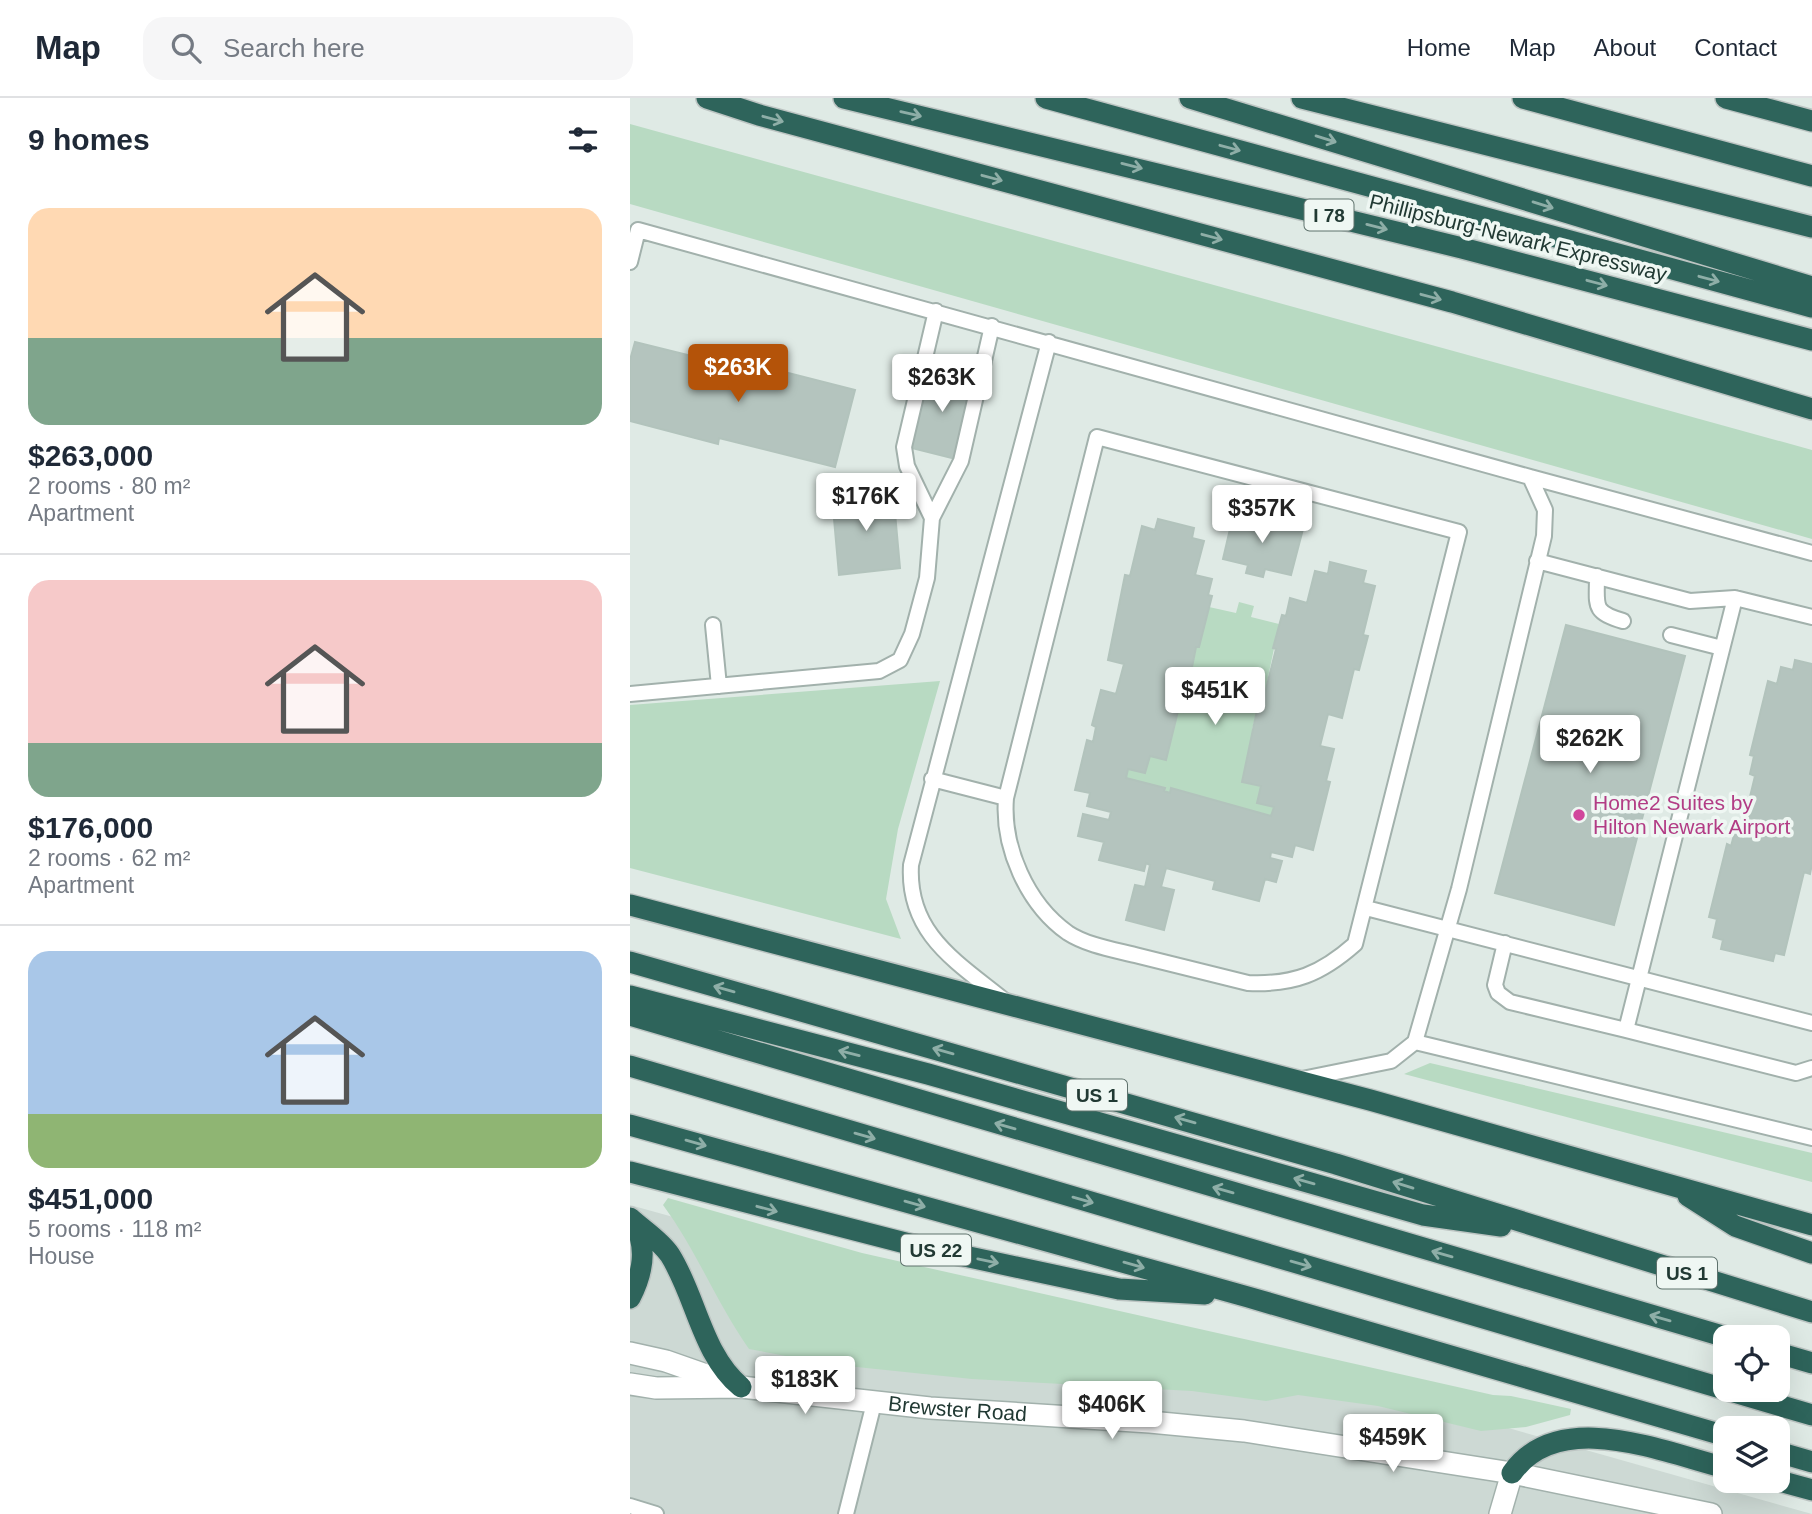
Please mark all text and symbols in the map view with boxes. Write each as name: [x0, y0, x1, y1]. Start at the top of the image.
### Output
search box: [143, 17, 633, 80]
text: Map: [35, 29, 101, 66]
icon: search: [167, 29, 205, 67]
text: Search here: [223, 33, 365, 63]
text: Home: [1407, 34, 1471, 61]
text: Map: [1509, 34, 1556, 61]
text: About: [1594, 34, 1656, 61]
text: Contact: [1694, 34, 1777, 61]
one-way arrow: [899, 107, 922, 121]
one-way arrow: [761, 113, 783, 126]
icon: filters: [564, 121, 602, 159]
text: 9 homes: [28, 123, 150, 156]
one-way arrow: [1315, 134, 1337, 147]
one-way arrow: [1218, 142, 1241, 155]
one-way arrow: [1120, 160, 1143, 173]
one-way arrow: [980, 172, 1003, 185]
street label: Phillipsburg-Newark Expressway: [1367, 189, 1670, 286]
road number: I 78: [1304, 200, 1354, 230]
one-way arrow: [1532, 200, 1554, 213]
one-way arrow: [1365, 221, 1388, 234]
one-way arrow: [1200, 231, 1223, 244]
icon: home: [252, 254, 378, 380]
one-way arrow: [1698, 273, 1720, 286]
one-way arrow: [1585, 277, 1608, 290]
one-way arrow: [1420, 291, 1442, 304]
pin: $263K: [689, 344, 787, 404]
text: $263K: [704, 354, 772, 380]
pin: $263K: [893, 354, 991, 414]
text: $263K: [908, 364, 976, 390]
text: $263,000: [28, 439, 153, 472]
text: 2 rooms · 80 m²: [28, 473, 190, 499]
pin: $176K: [817, 474, 915, 533]
text: $176K: [832, 483, 900, 509]
pin: $357K: [1213, 486, 1311, 545]
text: $357K: [1228, 495, 1296, 521]
text: Apartment: [28, 500, 134, 526]
icon: home: [252, 626, 378, 752]
pin: $451K: [1166, 668, 1264, 727]
text: $451K: [1181, 677, 1249, 703]
pin: $262K: [1541, 716, 1639, 775]
text: $262K: [1556, 725, 1624, 751]
place label: Home2 Suites by Hilton Newark Airport: [1593, 791, 1790, 838]
marker: Home2 Suites by Hilton Newark Airport: [1571, 807, 1587, 823]
text: $176,000: [28, 811, 153, 844]
text: 2 rooms · 62 m²: [28, 845, 190, 871]
text: Apartment: [28, 872, 134, 898]
one-way arrow: [713, 982, 736, 995]
icon: home: [252, 997, 378, 1123]
one-way arrow: [932, 1044, 954, 1057]
one-way arrow: [838, 1046, 861, 1059]
road number: US 1: [1067, 1079, 1127, 1110]
one-way arrow: [1174, 1113, 1196, 1126]
one-way arrow: [994, 1118, 1016, 1131]
one-way arrow: [853, 1130, 875, 1143]
one-way arrow: [685, 1138, 707, 1151]
one-way arrow: [1293, 1174, 1316, 1187]
one-way arrow: [1392, 1177, 1414, 1190]
text: $451,000: [28, 1182, 153, 1215]
one-way arrow: [1212, 1183, 1234, 1196]
one-way arrow: [1072, 1194, 1094, 1207]
one-way arrow: [904, 1199, 926, 1212]
one-way arrow: [755, 1204, 777, 1217]
text: 5 rooms · 118 m²: [28, 1216, 201, 1242]
road number: US 22: [901, 1234, 971, 1266]
text: House: [28, 1243, 94, 1269]
one-way arrow: [1431, 1247, 1453, 1260]
one-way arrow: [976, 1255, 999, 1269]
road number: US 1: [1657, 1258, 1717, 1288]
one-way arrow: [1290, 1259, 1312, 1272]
one-way arrow: [1123, 1260, 1145, 1273]
one-way arrow: [1649, 1310, 1671, 1323]
map controls: [1713, 1325, 1790, 1493]
button: locate: [1713, 1325, 1790, 1402]
pin: $183K: [756, 1356, 854, 1416]
text: $183K: [771, 1366, 839, 1392]
pin: $406K: [1063, 1382, 1161, 1441]
street label: Brewster Road: [887, 1391, 1028, 1425]
text: $406K: [1078, 1391, 1146, 1417]
pin: $459K: [1344, 1414, 1442, 1474]
button: layers: [1713, 1416, 1790, 1493]
text: $459K: [1359, 1424, 1427, 1450]

